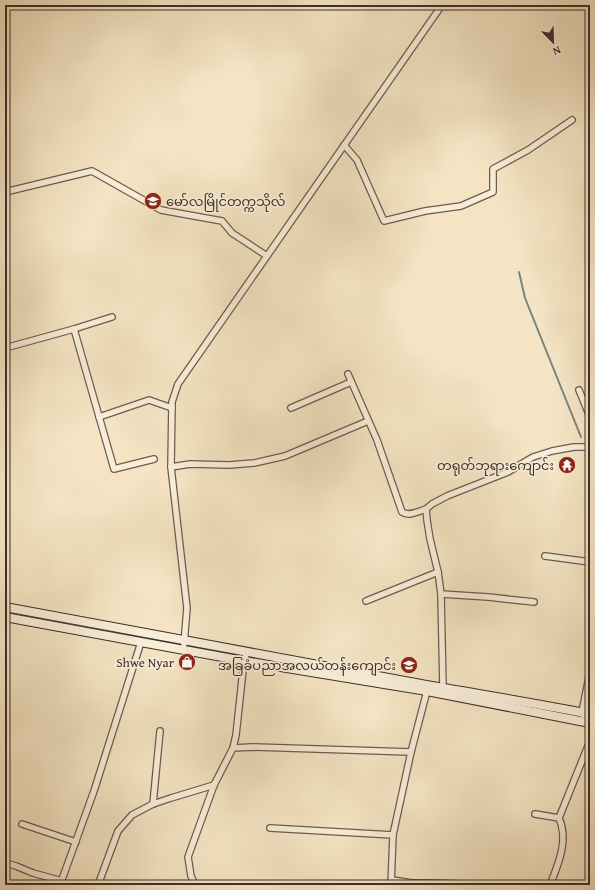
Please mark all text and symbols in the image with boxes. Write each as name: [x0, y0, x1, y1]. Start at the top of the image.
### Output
north arrow: [533, 22, 573, 62]
text: N: [550, 42, 563, 60]
school or university icon: မော်လမြိုင်တက္ကသိုလ်: [143, 191, 163, 211]
place label: မော်လမြိုင်တက္ကသိုလ်: [166, 192, 286, 212]
temple icon: တရုတ်ဘုရားကျောင်း: [557, 455, 577, 475]
place label: တရုတ်ဘုရားကျောင်း: [437, 456, 554, 476]
shop icon: Shwe Nyar: [177, 652, 197, 672]
place label: Shwe Nyar: [116, 653, 175, 672]
school or university icon: အခြခံပညာအလယ်တန်းကျောင်း: [399, 655, 419, 675]
place label: အခြခံပညာအလယ်တန်းကျောင်း: [218, 656, 396, 676]

